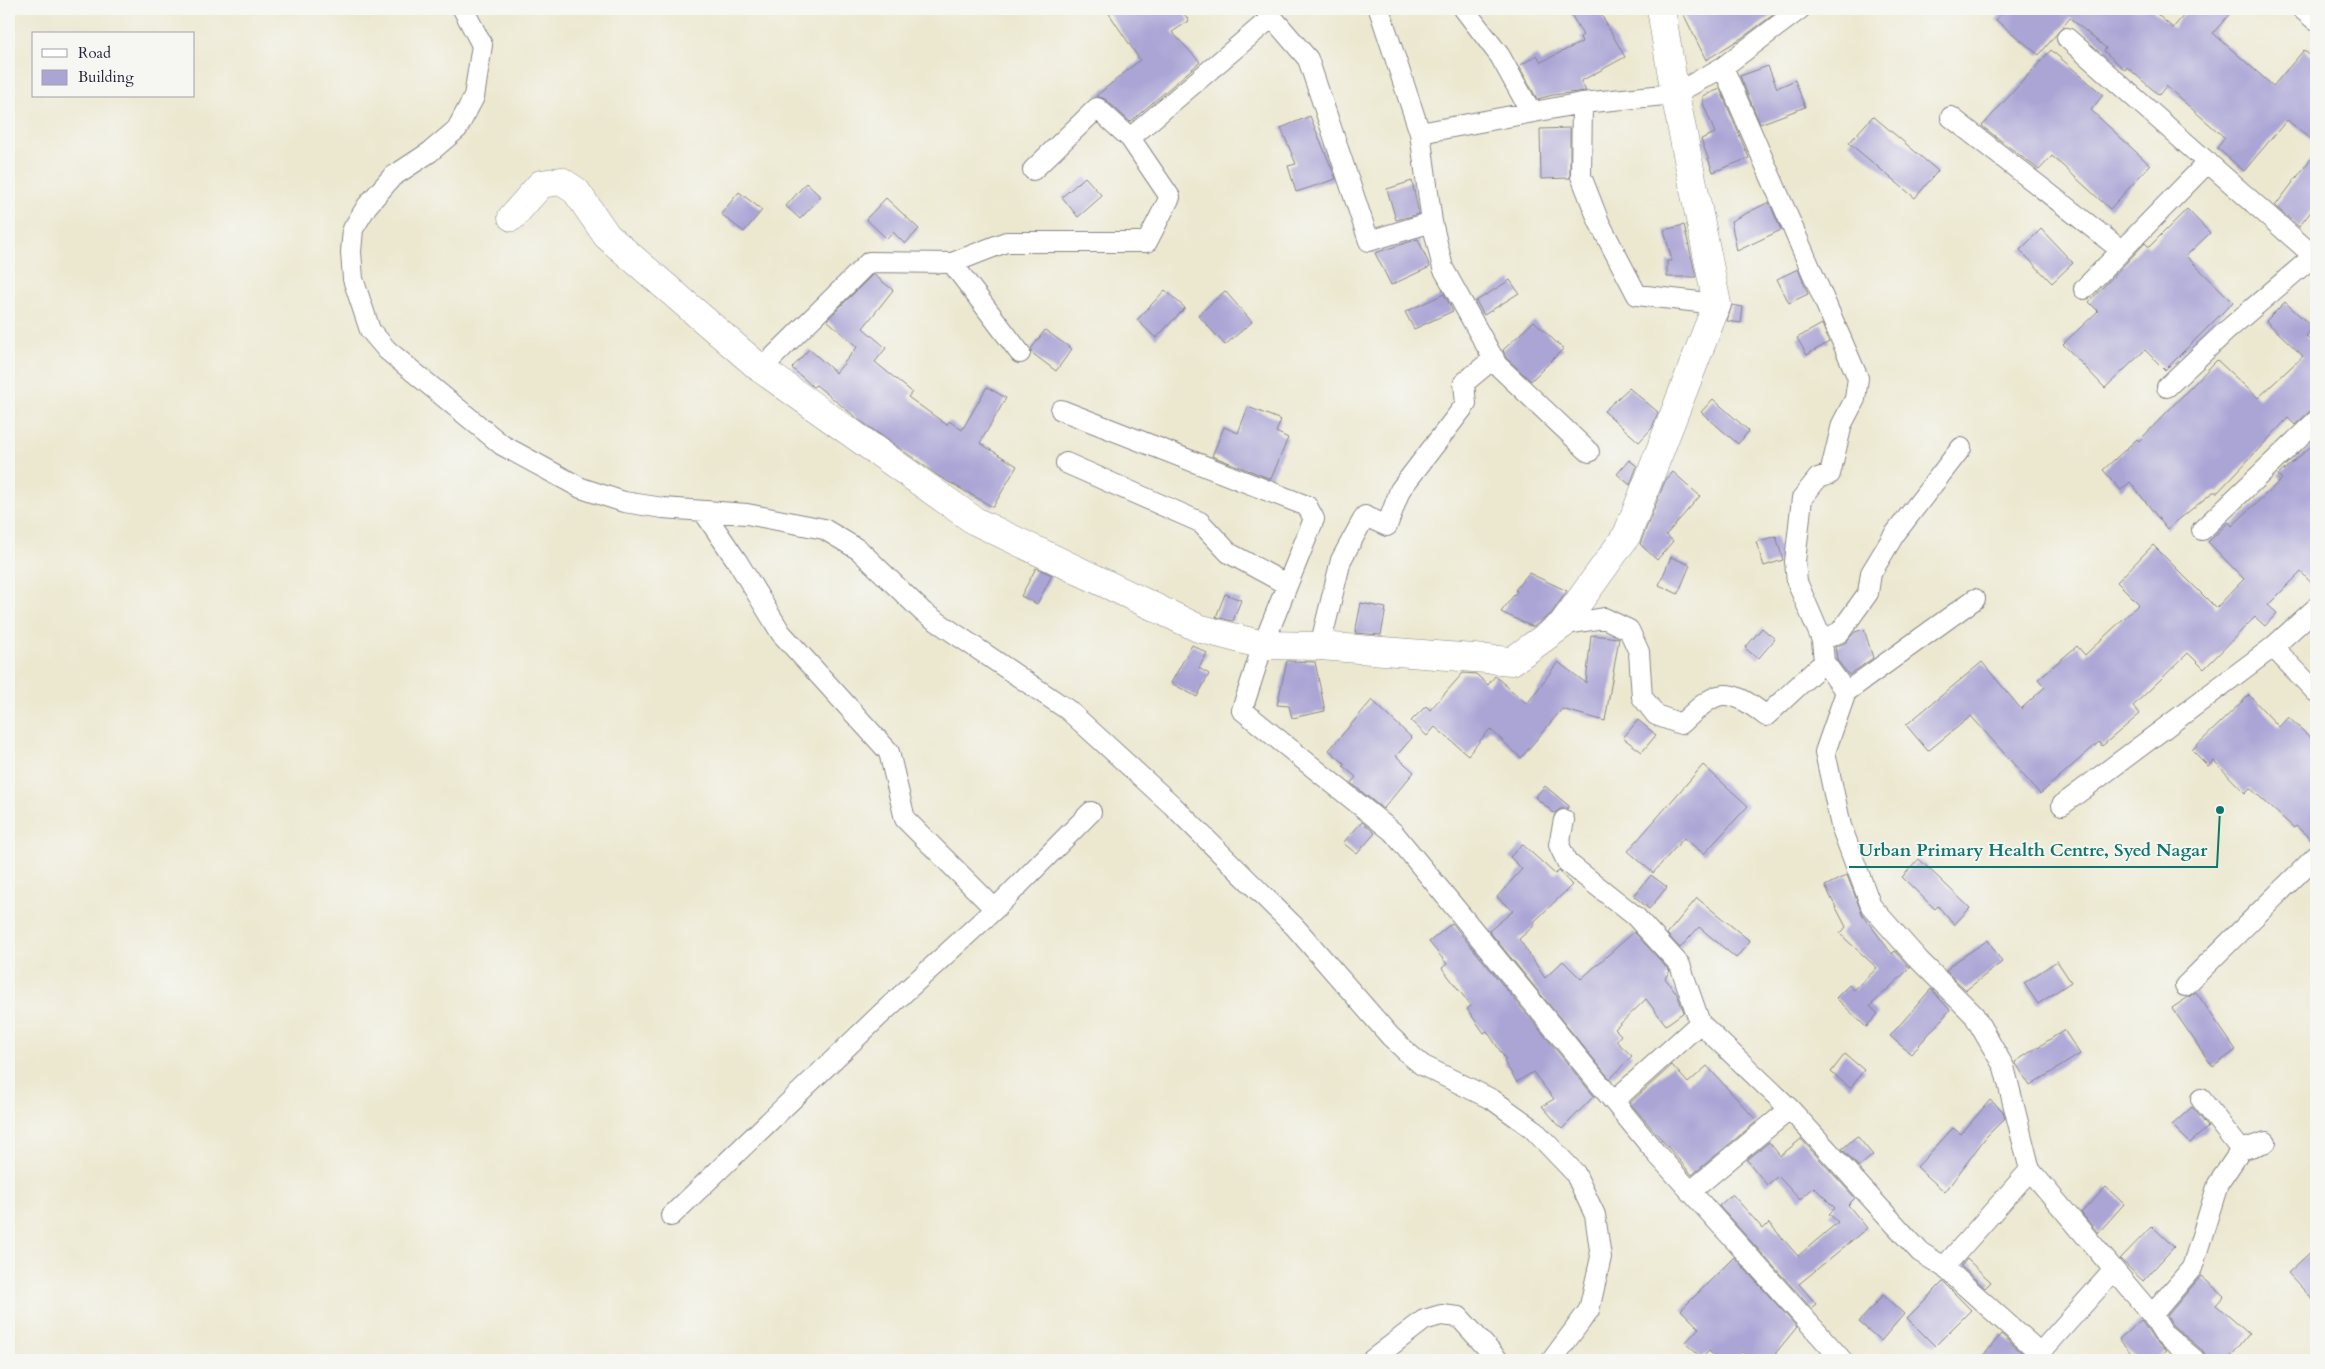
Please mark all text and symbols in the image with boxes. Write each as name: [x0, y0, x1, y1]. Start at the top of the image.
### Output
legend: [32, 32, 195, 98]
text: Road: [78, 43, 111, 63]
text: Building: [78, 67, 134, 87]
callout: Urban Primary Health Centre, Syed Nagar: [1849, 834, 2217, 867]
text: Urban Primary Health Centre, Syed Nagar: [1859, 838, 2208, 863]

